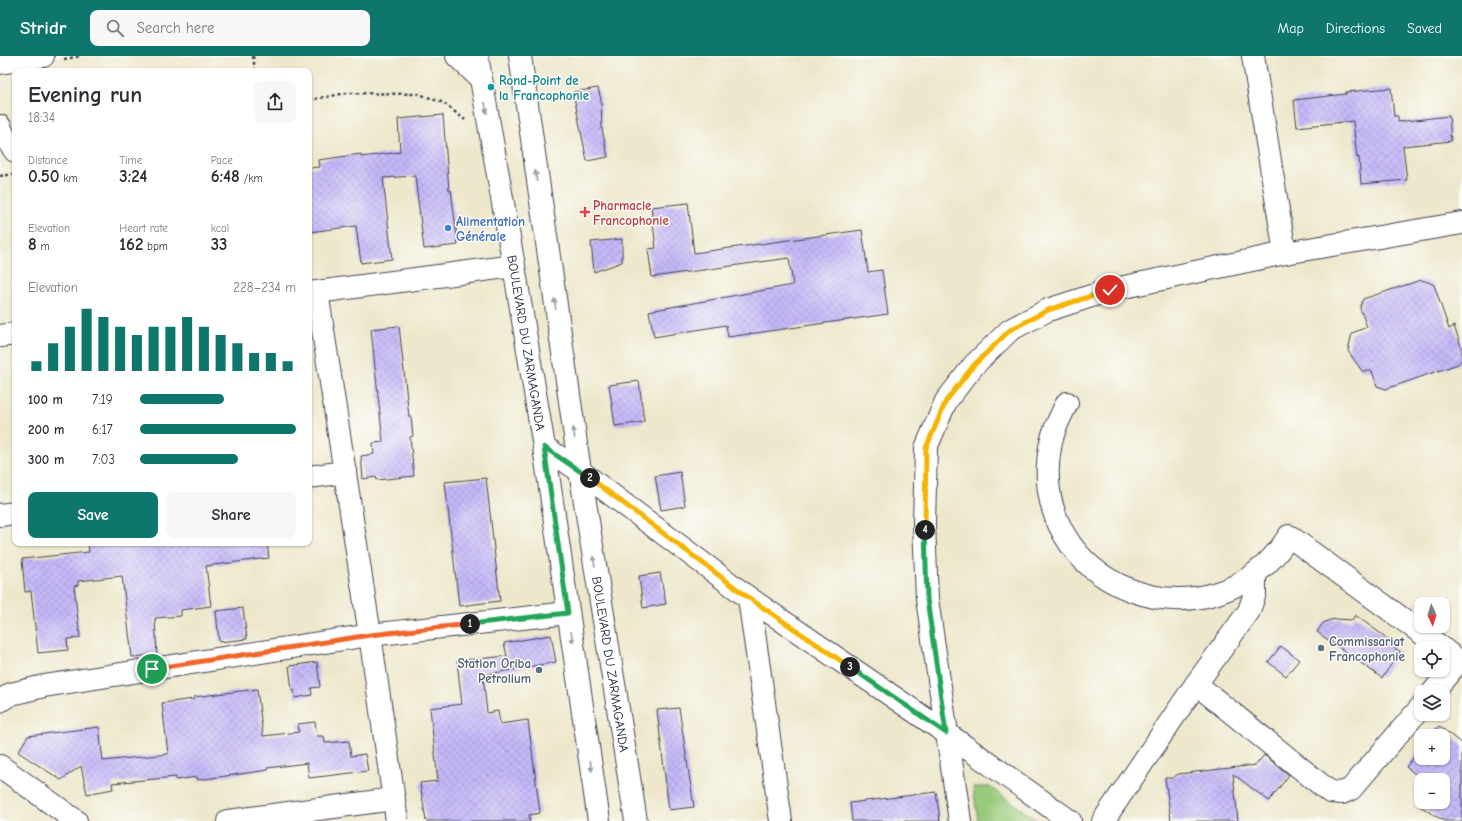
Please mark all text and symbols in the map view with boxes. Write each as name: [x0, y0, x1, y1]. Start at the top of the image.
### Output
search box: [90, 10, 370, 46]
text: Stridr: [20, 17, 66, 39]
icon: search: [104, 17, 126, 39]
text: Search here: [136, 19, 215, 37]
text: Map: [1277, 20, 1304, 37]
text: Directions: [1326, 20, 1385, 37]
text: Saved: [1407, 20, 1442, 37]
place label: Rond-Point de la Francophonie: [499, 73, 590, 103]
button: share: [254, 81, 296, 123]
text: Evening run: [28, 82, 142, 108]
marker: Rond-Point de la Francophonie: [486, 82, 496, 92]
one-way arrow: [483, 102, 489, 114]
text: 18:34: [28, 110, 55, 125]
text: Distance: [28, 154, 67, 167]
text: Time: [119, 154, 142, 167]
text: Pace: [211, 154, 233, 167]
text: 0.50: [28, 167, 60, 186]
text: 3:24: [119, 167, 147, 186]
text: 6:48: [211, 167, 240, 186]
one-way arrow: [533, 170, 539, 182]
text: km: [60, 172, 78, 185]
text: /km: [240, 172, 263, 185]
place label: Pharmacie Francophonie: [593, 198, 669, 228]
marker: Pharmacie Francophonie: [580, 207, 590, 217]
place label: Alimentation Générale: [456, 214, 525, 244]
text: Elevation: [28, 222, 70, 235]
text: Heart rate: [119, 222, 168, 235]
text: kcal: [211, 222, 229, 235]
marker: Alimentation Générale: [443, 223, 453, 233]
text: 8: [28, 235, 37, 254]
text: 162: [119, 235, 143, 254]
text: 33: [211, 235, 227, 254]
text: m: [37, 240, 50, 253]
text: bpm: [143, 240, 168, 253]
street label: BOULEVARD DU ZARMAGANDA: [504, 254, 548, 432]
pin: [1093, 273, 1127, 307]
icon: check: [1099, 279, 1121, 301]
text: Elevation: [28, 280, 78, 295]
text: 228–234 m: [233, 280, 296, 295]
one-way arrow: [552, 298, 558, 310]
text: 100 m: [28, 392, 63, 407]
text: 7:19: [92, 392, 113, 407]
text: 200 m: [28, 422, 64, 437]
text: 6:17: [92, 422, 113, 437]
one-way arrow: [571, 427, 577, 439]
text: 300 m: [28, 452, 64, 467]
text: 7:03: [92, 452, 115, 467]
pin: 2: [580, 468, 600, 488]
text: 2: [587, 471, 593, 484]
button: Save: [28, 492, 158, 538]
button: Share: [166, 492, 296, 538]
pin: 4: [915, 520, 935, 540]
text: 4: [922, 523, 928, 536]
one-way arrow: [591, 555, 597, 567]
street label: BOULEVARD DU ZARMAGANDA: [589, 575, 632, 754]
north arrow: [1414, 597, 1450, 633]
map controls: [1414, 597, 1450, 809]
pin: 1: [460, 614, 480, 634]
text: 1: [468, 617, 472, 630]
one-way arrow: [569, 631, 575, 643]
place label: Commissariat Francophonie: [1329, 634, 1405, 664]
button: locate: [1414, 641, 1450, 677]
marker: Commissariat Francophonie: [1316, 643, 1326, 653]
pin: [135, 652, 169, 686]
place label: Station Oriba Petrolium: [457, 656, 531, 686]
pin: 3: [840, 657, 860, 677]
icon: arrive: [141, 658, 163, 680]
text: 3: [847, 660, 853, 673]
marker: Station Oriba Petrolium: [534, 665, 544, 675]
button: layers: [1414, 685, 1450, 721]
button: +: [1414, 729, 1450, 765]
one-way arrow: [588, 760, 594, 772]
button: −: [1414, 773, 1450, 809]

